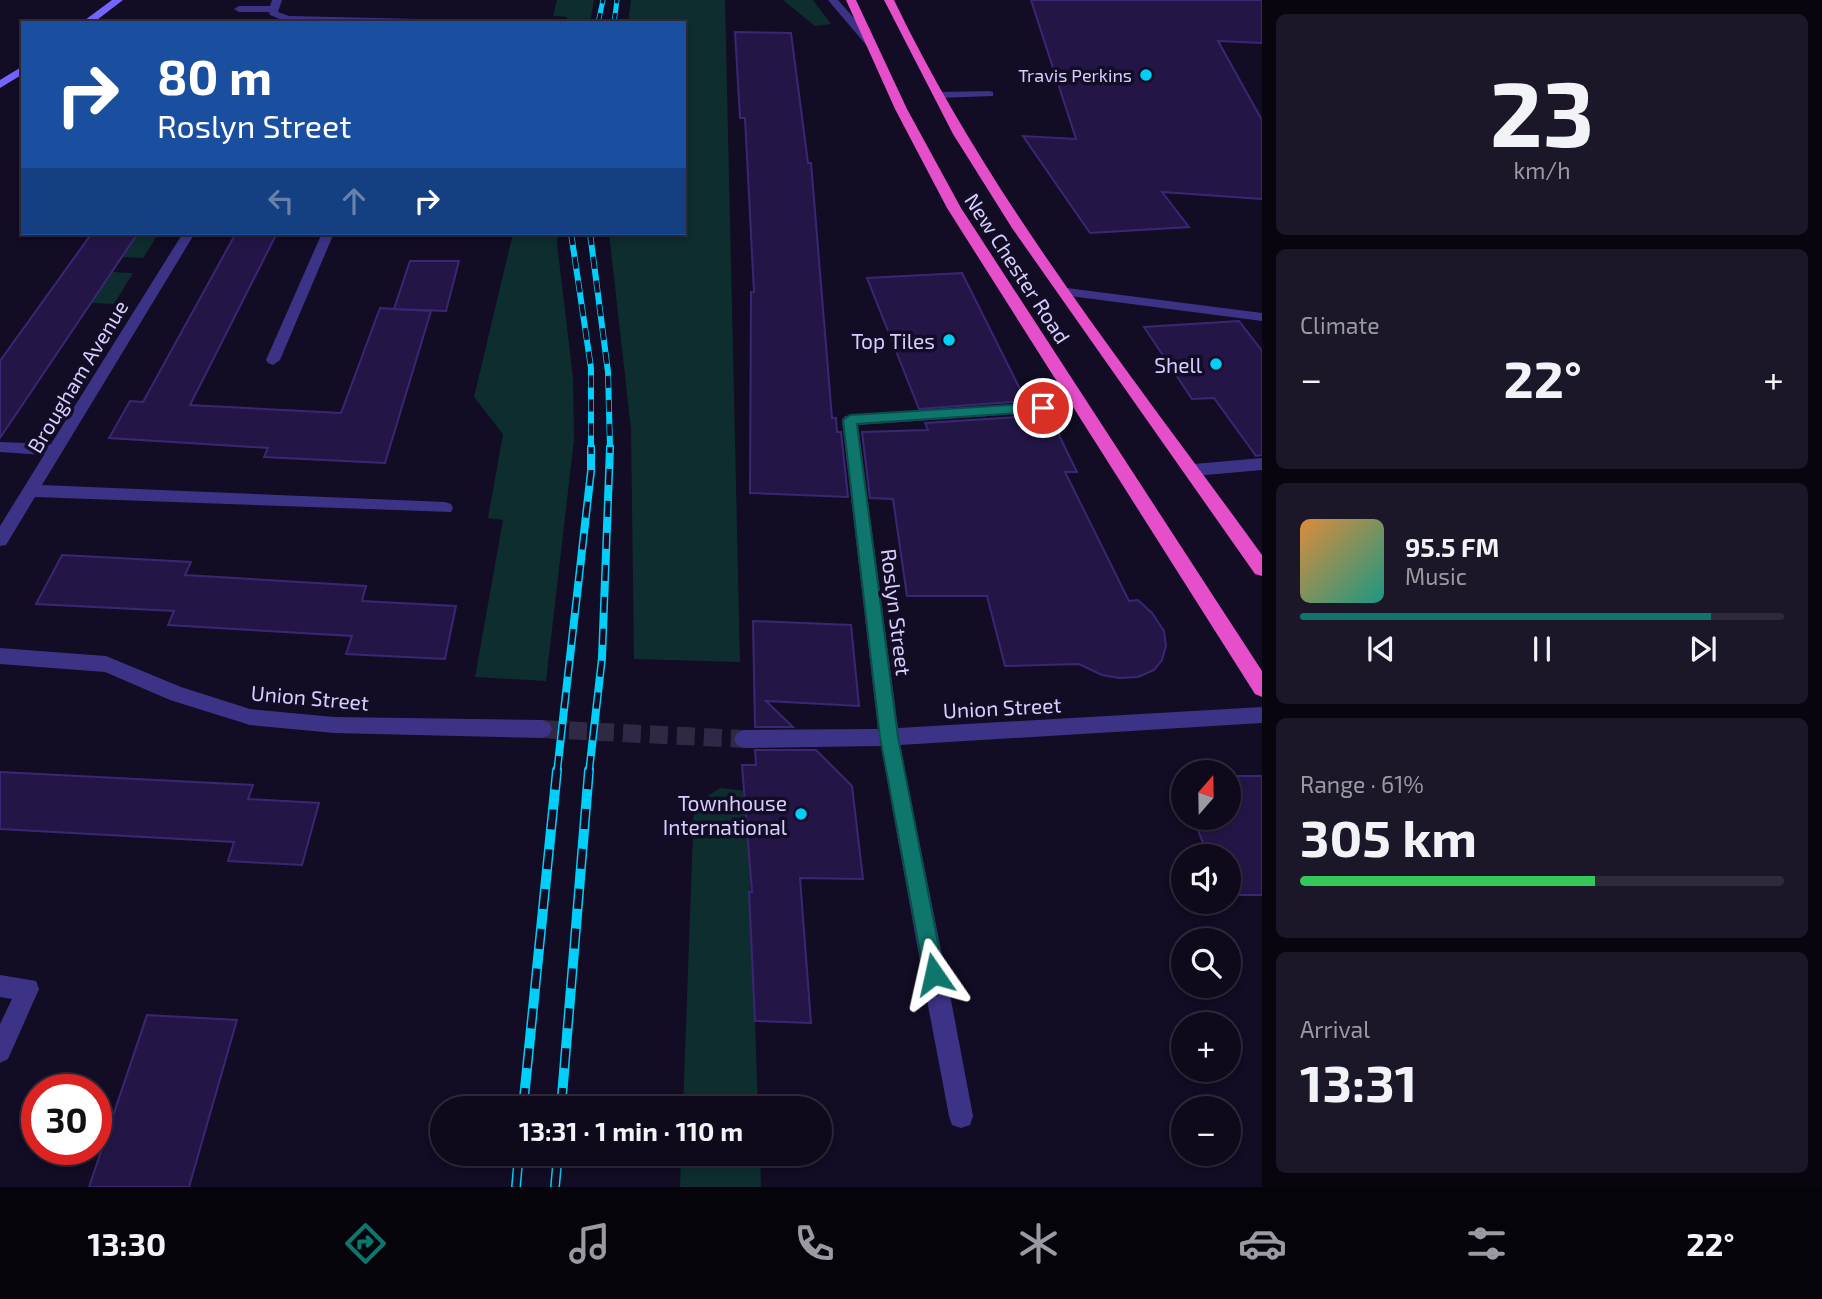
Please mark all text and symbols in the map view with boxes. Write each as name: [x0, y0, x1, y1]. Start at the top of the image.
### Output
text: 80 m: [157, 46, 272, 105]
icon: right: [42, 49, 133, 140]
text: 23: [1490, 56, 1594, 165]
place label: Travis Perkins: [1018, 64, 1132, 86]
marker: Travis Perkins: [1138, 67, 1154, 83]
text: Roslyn Street: [157, 106, 351, 144]
text: km/h: [1513, 156, 1571, 184]
icon: left: [262, 182, 300, 220]
icon: ahead: [335, 182, 373, 220]
icon: right: [408, 182, 446, 220]
street label: New Chester Road: [960, 188, 1076, 348]
street label: Brougham Avenue: [22, 295, 132, 457]
text: Climate: [1300, 311, 1380, 339]
place label: Top Tiles: [851, 328, 935, 353]
marker: Top Tiles: [941, 332, 957, 348]
text: 22°: [1503, 346, 1582, 408]
place label: Shell: [1154, 352, 1203, 377]
text: −: [1300, 355, 1322, 401]
text: +: [1763, 355, 1784, 401]
marker: Shell: [1208, 356, 1224, 372]
pin: [1013, 378, 1073, 438]
icon: arrive: [1024, 389, 1062, 427]
text: 95.5 FM: [1405, 531, 1499, 562]
street label: Roslyn Street: [877, 547, 917, 677]
text: Music: [1405, 562, 1467, 590]
icon: previous: [1362, 630, 1400, 668]
icon: pause: [1523, 630, 1561, 668]
icon: next: [1684, 630, 1722, 668]
street label: Union Street: [250, 679, 370, 715]
street label: Union Street: [942, 691, 1062, 723]
north arrow: [1171, 760, 1241, 830]
map controls: [1171, 760, 1241, 1166]
text: Range · 61%: [1300, 770, 1424, 798]
place label: Townhouse International: [663, 790, 788, 839]
text: 305 km: [1300, 805, 1477, 867]
marker: Townhouse International: [793, 806, 809, 822]
button: sound: [1171, 844, 1241, 914]
button: search: [1171, 928, 1241, 998]
position arrow: [897, 937, 971, 1011]
button: +: [1171, 1012, 1241, 1082]
text: Arrival: [1300, 1015, 1370, 1043]
text: 13:31: [1300, 1050, 1417, 1112]
speed limit sign: 30: [21, 1074, 112, 1165]
button: −: [1171, 1096, 1241, 1166]
text: 13:31 · 1 min · 110 m: [519, 1115, 743, 1146]
icon: directions: [341, 1219, 390, 1268]
icon: music: [565, 1219, 614, 1268]
icon: phone: [790, 1219, 839, 1268]
icon: climate: [1014, 1219, 1063, 1268]
icon: car: [1238, 1219, 1287, 1268]
icon: filters: [1462, 1219, 1511, 1268]
text: 13:30: [88, 1224, 166, 1262]
text: 22°: [1686, 1224, 1734, 1262]

